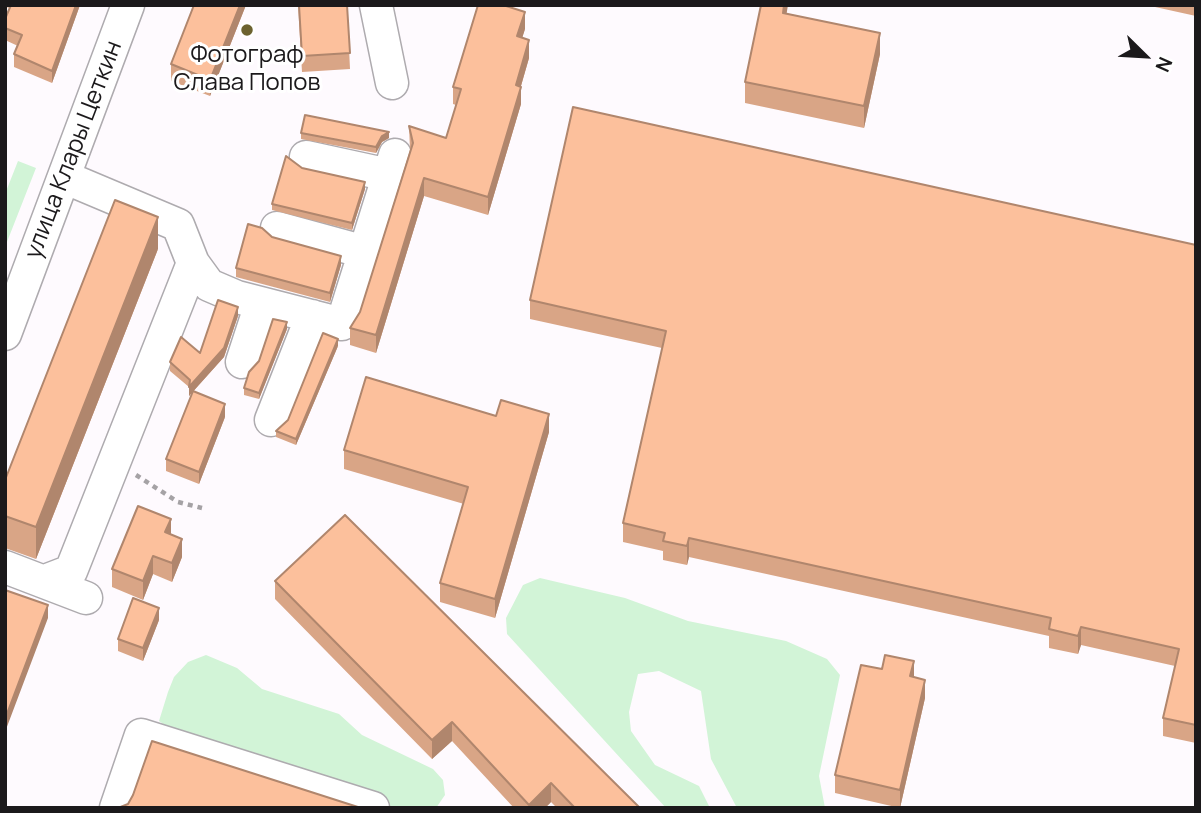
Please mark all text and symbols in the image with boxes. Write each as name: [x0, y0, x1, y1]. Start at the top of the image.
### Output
north arrow: [1110, 21, 1180, 91]
marker: Фотограф Слава Попов: [239, 22, 255, 38]
street label: улица Клары Цеткин: [19, 37, 129, 263]
place label: Фотограф Слава Попов: [174, 41, 320, 97]
text: N: [1150, 53, 1179, 76]

